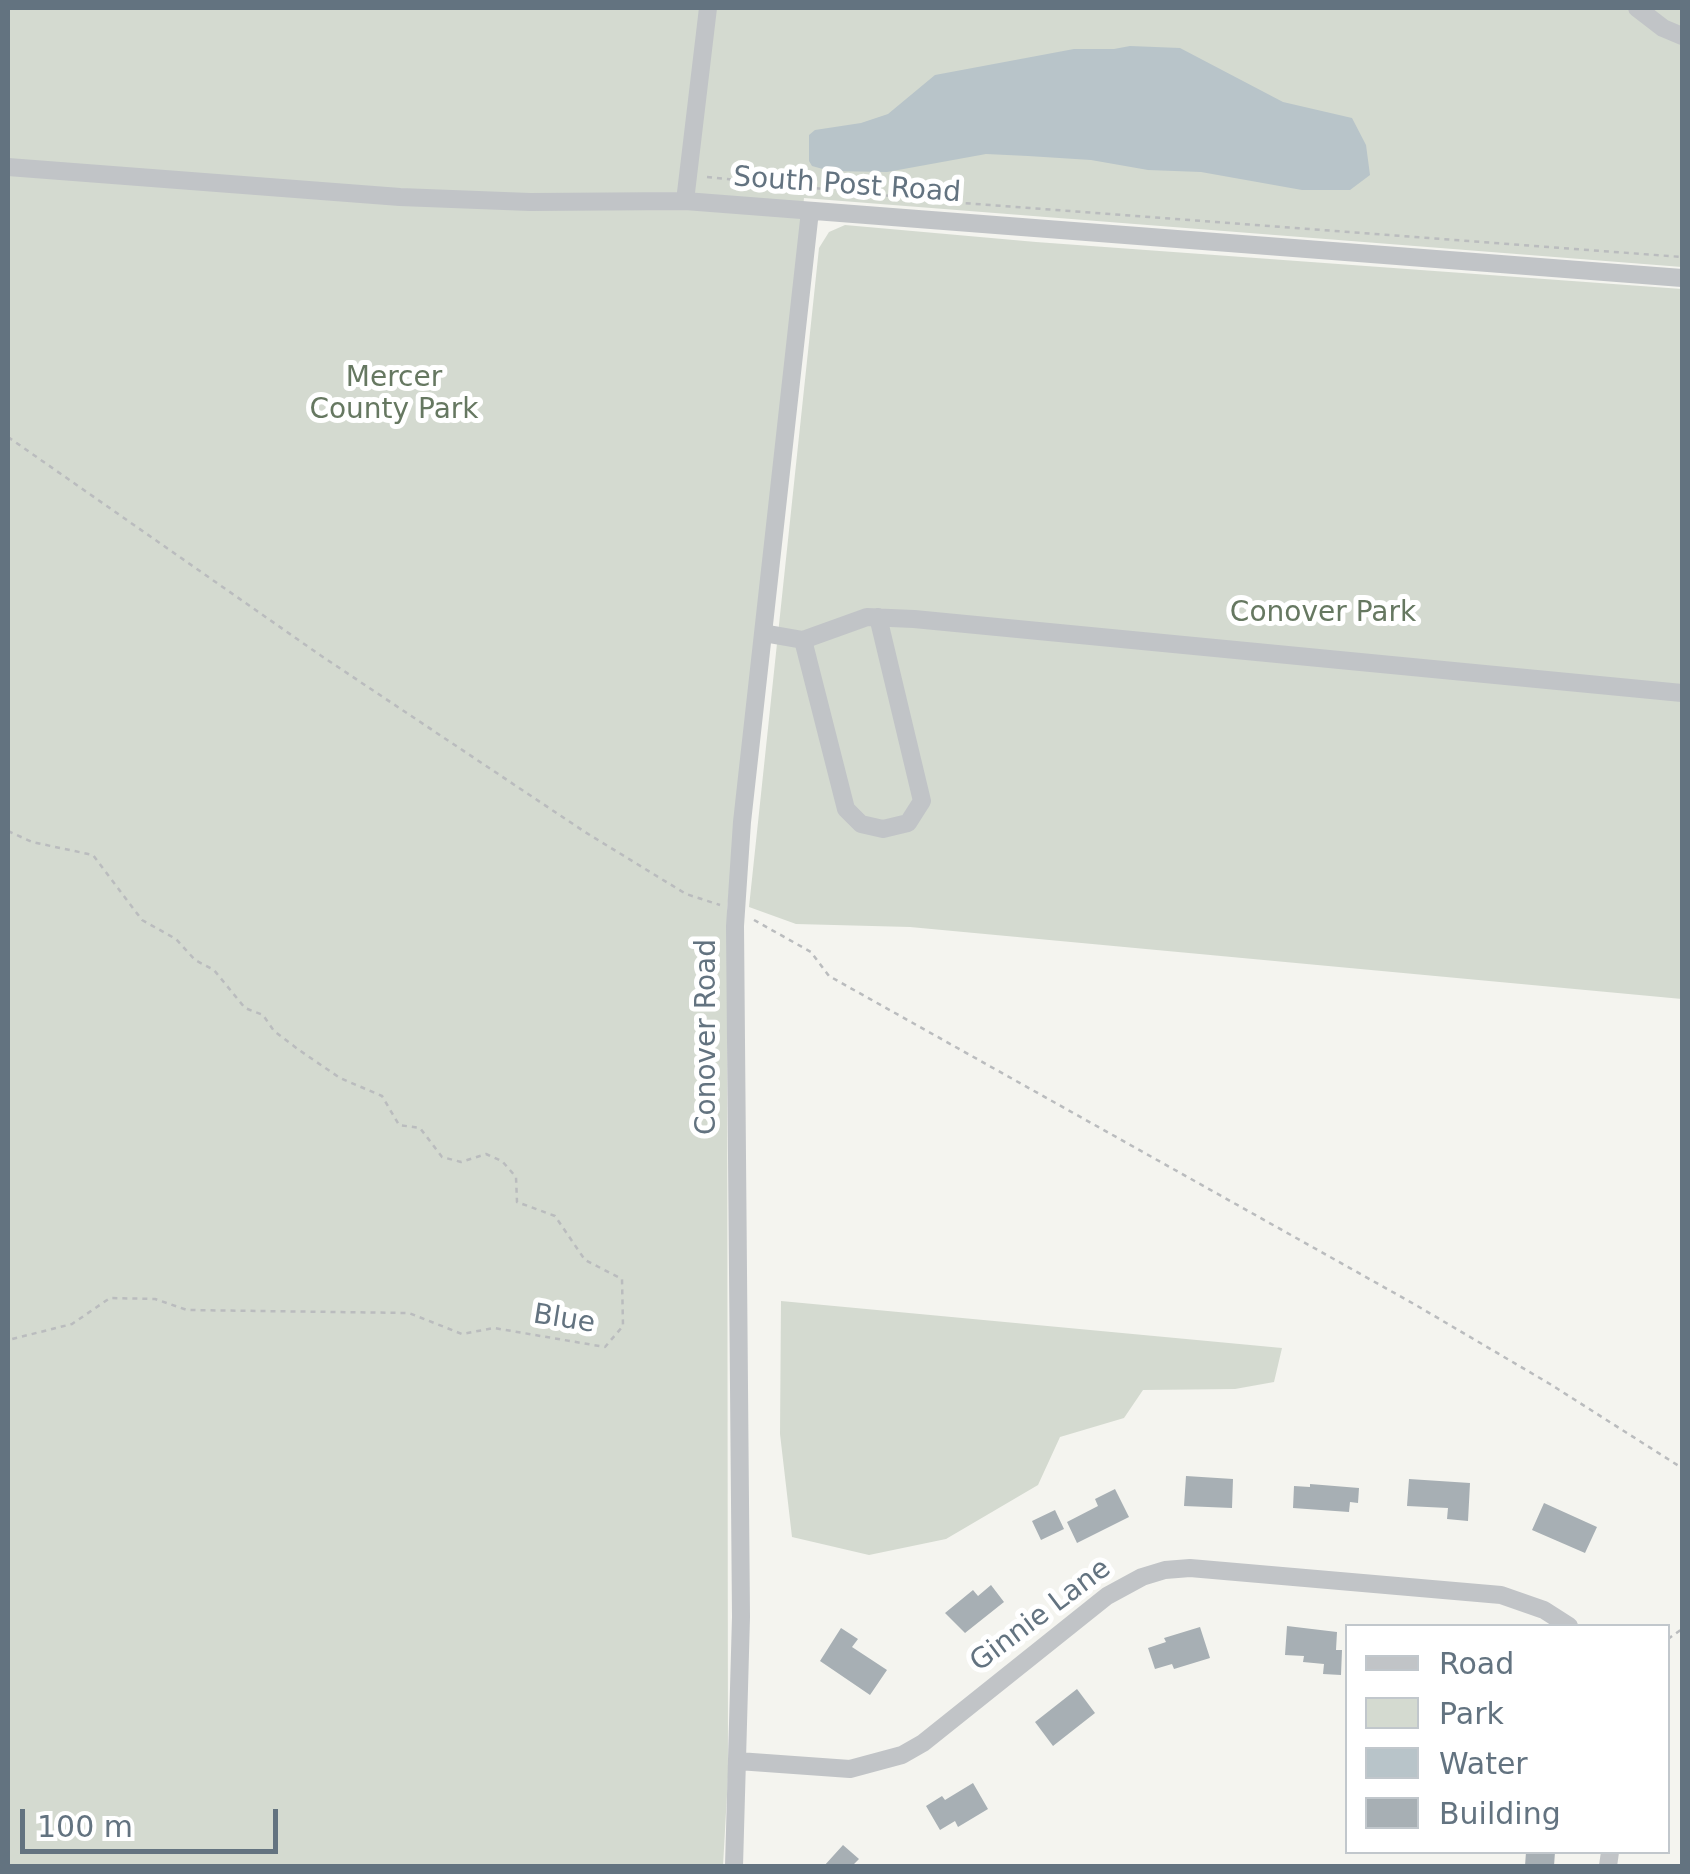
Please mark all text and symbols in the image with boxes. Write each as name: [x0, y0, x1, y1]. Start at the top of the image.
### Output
street label: South Post Road: [732, 161, 962, 211]
park label: Mercer County Park: [309, 362, 479, 428]
park label: Conover Park: [1230, 597, 1416, 631]
street label: Conover Road: [691, 939, 725, 1135]
street label: Blue: [531, 1299, 597, 1341]
street label: Ginnie Lane: [964, 1552, 1118, 1680]
legend: [1345, 1624, 1670, 1854]
text: Road: [1439, 1646, 1514, 1681]
text: Park: [1439, 1696, 1504, 1731]
text: Water: [1439, 1746, 1528, 1781]
scale bar: [25, 1789, 282, 1851]
text: Building: [1439, 1796, 1561, 1831]
text: 100 m: [37, 1809, 133, 1844]

